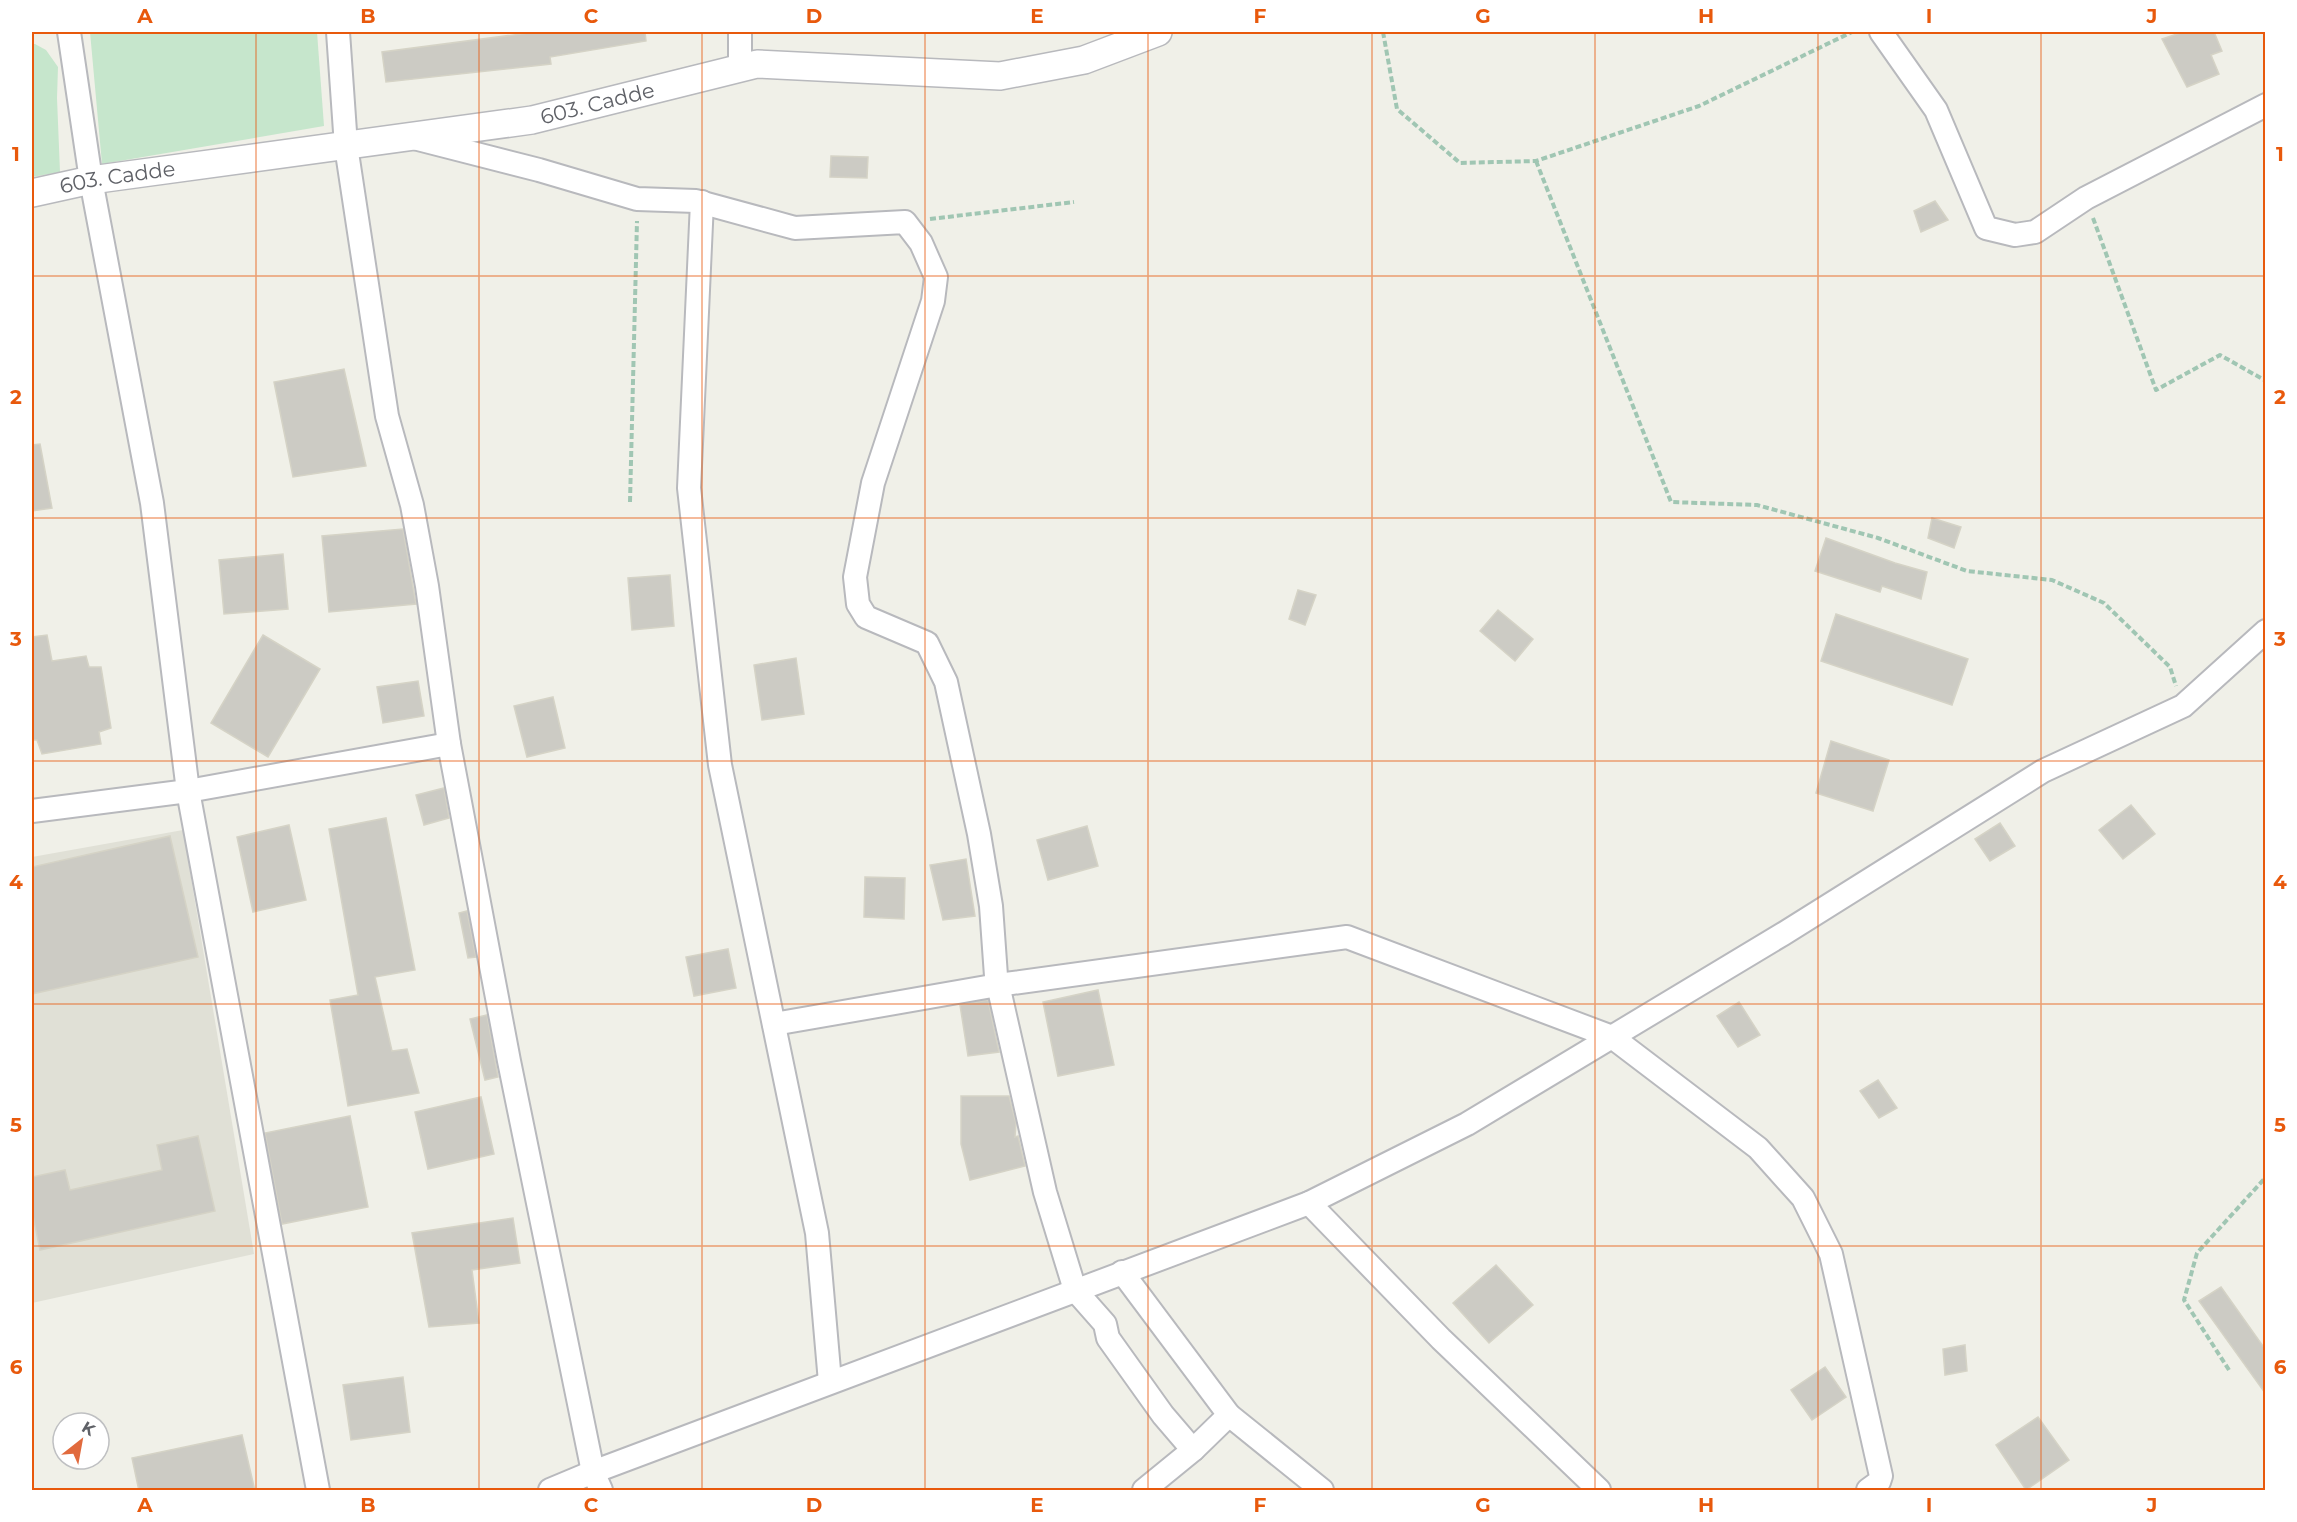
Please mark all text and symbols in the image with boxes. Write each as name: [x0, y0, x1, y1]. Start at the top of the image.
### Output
text: A: [136, 4, 153, 28]
text: B: [360, 4, 376, 28]
text: C: [584, 4, 599, 28]
text: D: [806, 4, 822, 28]
text: E: [1030, 4, 1044, 28]
text: F: [1254, 4, 1267, 28]
text: G: [1475, 4, 1491, 28]
text: H: [1698, 4, 1714, 28]
text: I: [1926, 4, 1932, 28]
text: J: [2146, 4, 2157, 28]
street label: 603. Cadde: [538, 77, 657, 129]
text: 1: [12, 142, 20, 166]
text: 1: [2276, 142, 2284, 166]
street label: 603. Cadde: [57, 156, 177, 199]
text: 2: [10, 385, 22, 409]
text: 2: [2274, 385, 2286, 409]
text: 3: [9, 627, 22, 651]
text: 3: [2273, 627, 2286, 651]
text: 4: [9, 870, 23, 894]
text: 4: [2273, 870, 2287, 894]
text: 5: [10, 1113, 22, 1137]
text: 5: [2274, 1113, 2286, 1137]
text: 6: [10, 1355, 23, 1379]
text: 6: [2274, 1355, 2287, 1379]
north arrow: [51, 1411, 111, 1471]
text: K: [78, 1417, 99, 1440]
text: A: [136, 1493, 153, 1517]
text: B: [360, 1493, 376, 1517]
text: C: [584, 1493, 599, 1517]
text: D: [806, 1493, 822, 1517]
text: E: [1030, 1493, 1044, 1517]
text: F: [1254, 1493, 1267, 1517]
text: G: [1475, 1493, 1491, 1517]
text: H: [1698, 1493, 1714, 1517]
text: I: [1926, 1493, 1932, 1517]
text: J: [2146, 1493, 2157, 1517]

